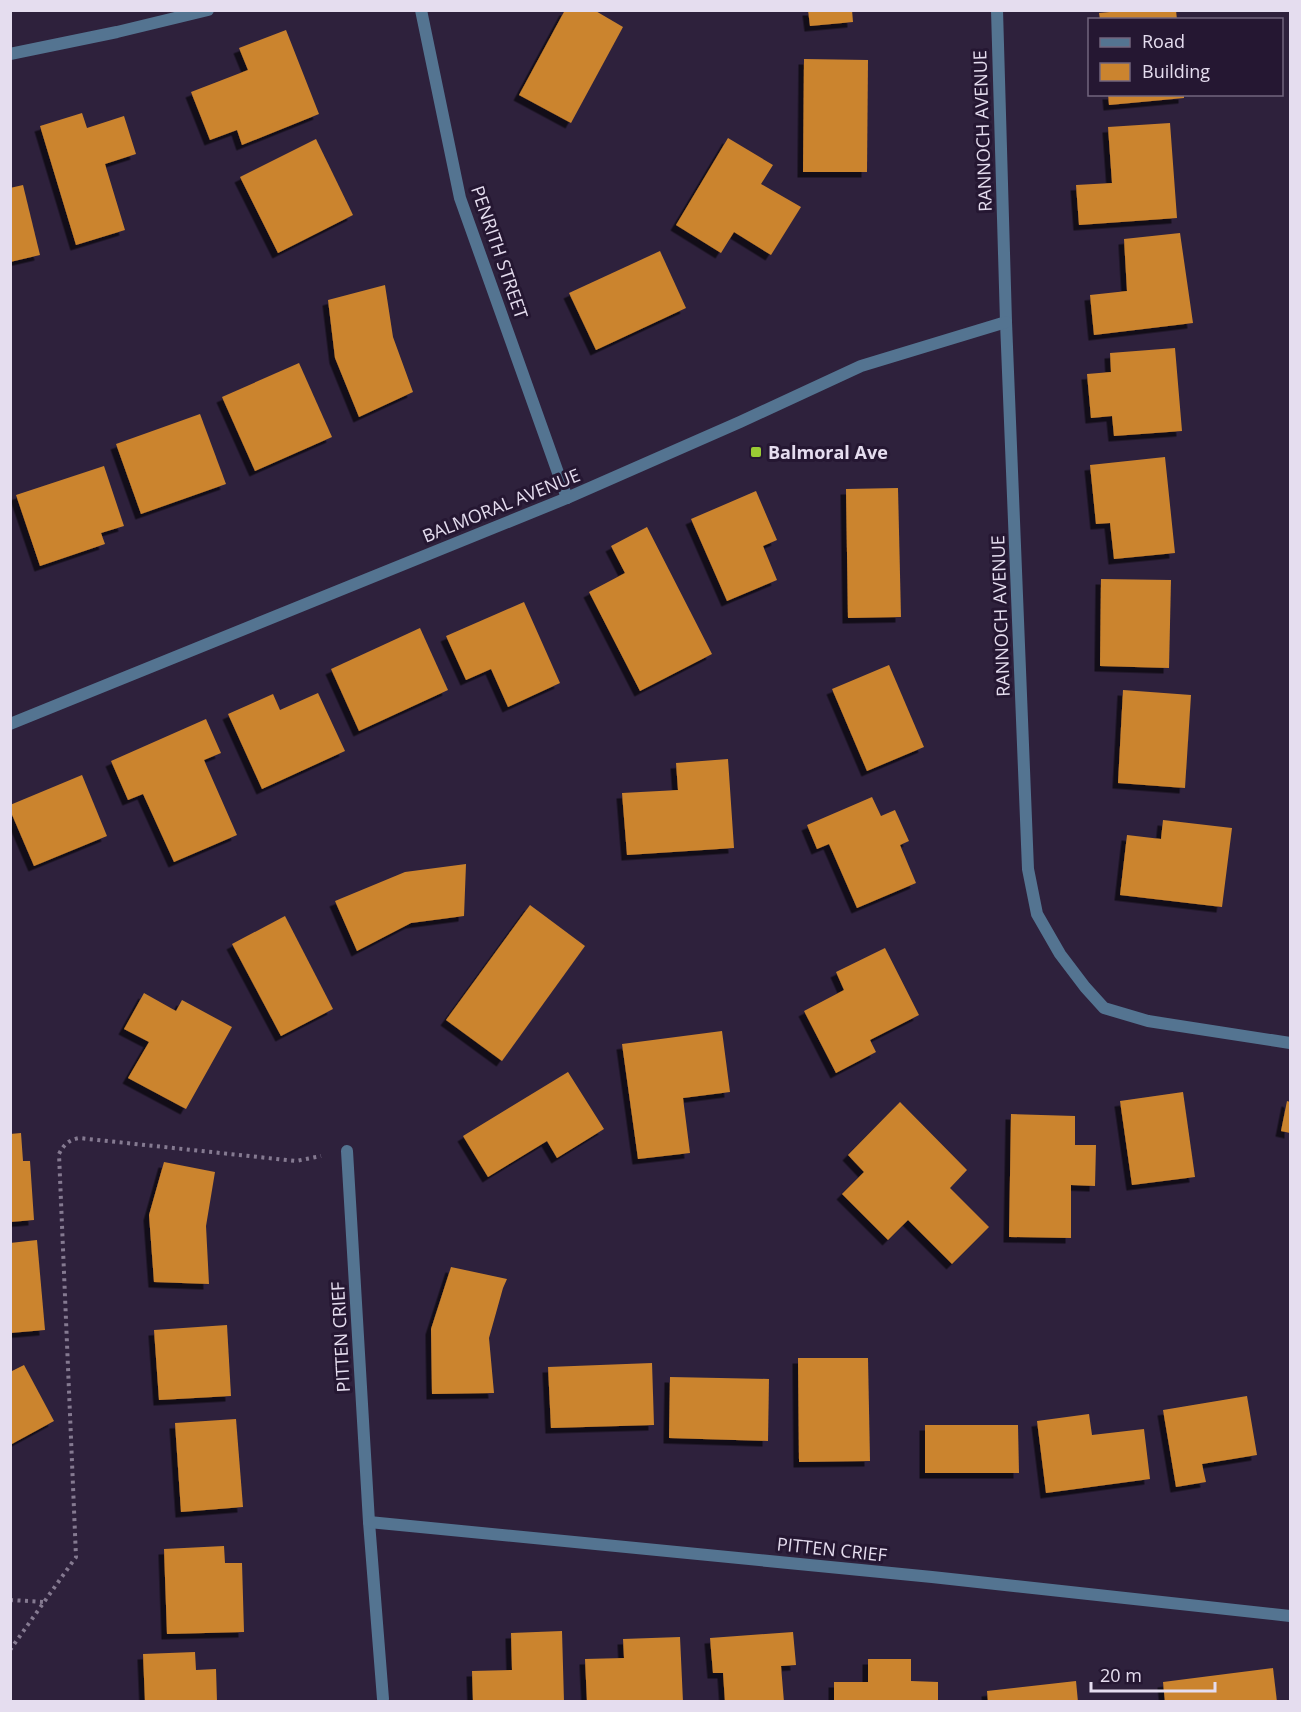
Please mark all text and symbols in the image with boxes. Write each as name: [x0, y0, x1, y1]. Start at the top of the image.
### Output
legend: [1088, 18, 1283, 96]
text: Road: [1142, 29, 1185, 53]
street label: RANNOCH AVENUE: [967, 50, 997, 212]
text: Building: [1142, 59, 1210, 83]
street label: PENRITH STREET: [466, 182, 534, 322]
place label: Balmoral Ave: [768, 440, 888, 464]
marker: Balmoral Ave: [749, 445, 763, 459]
street label: BALMORAL AVENUE: [419, 462, 583, 548]
street label: RANNOCH AVENUE: [985, 535, 1015, 697]
street label: PITTEN CRIEF: [325, 1281, 355, 1393]
street label: PITTEN CRIEF: [776, 1531, 888, 1567]
scale bar: [1091, 1655, 1216, 1693]
text: 20 m: [1100, 1663, 1142, 1687]

